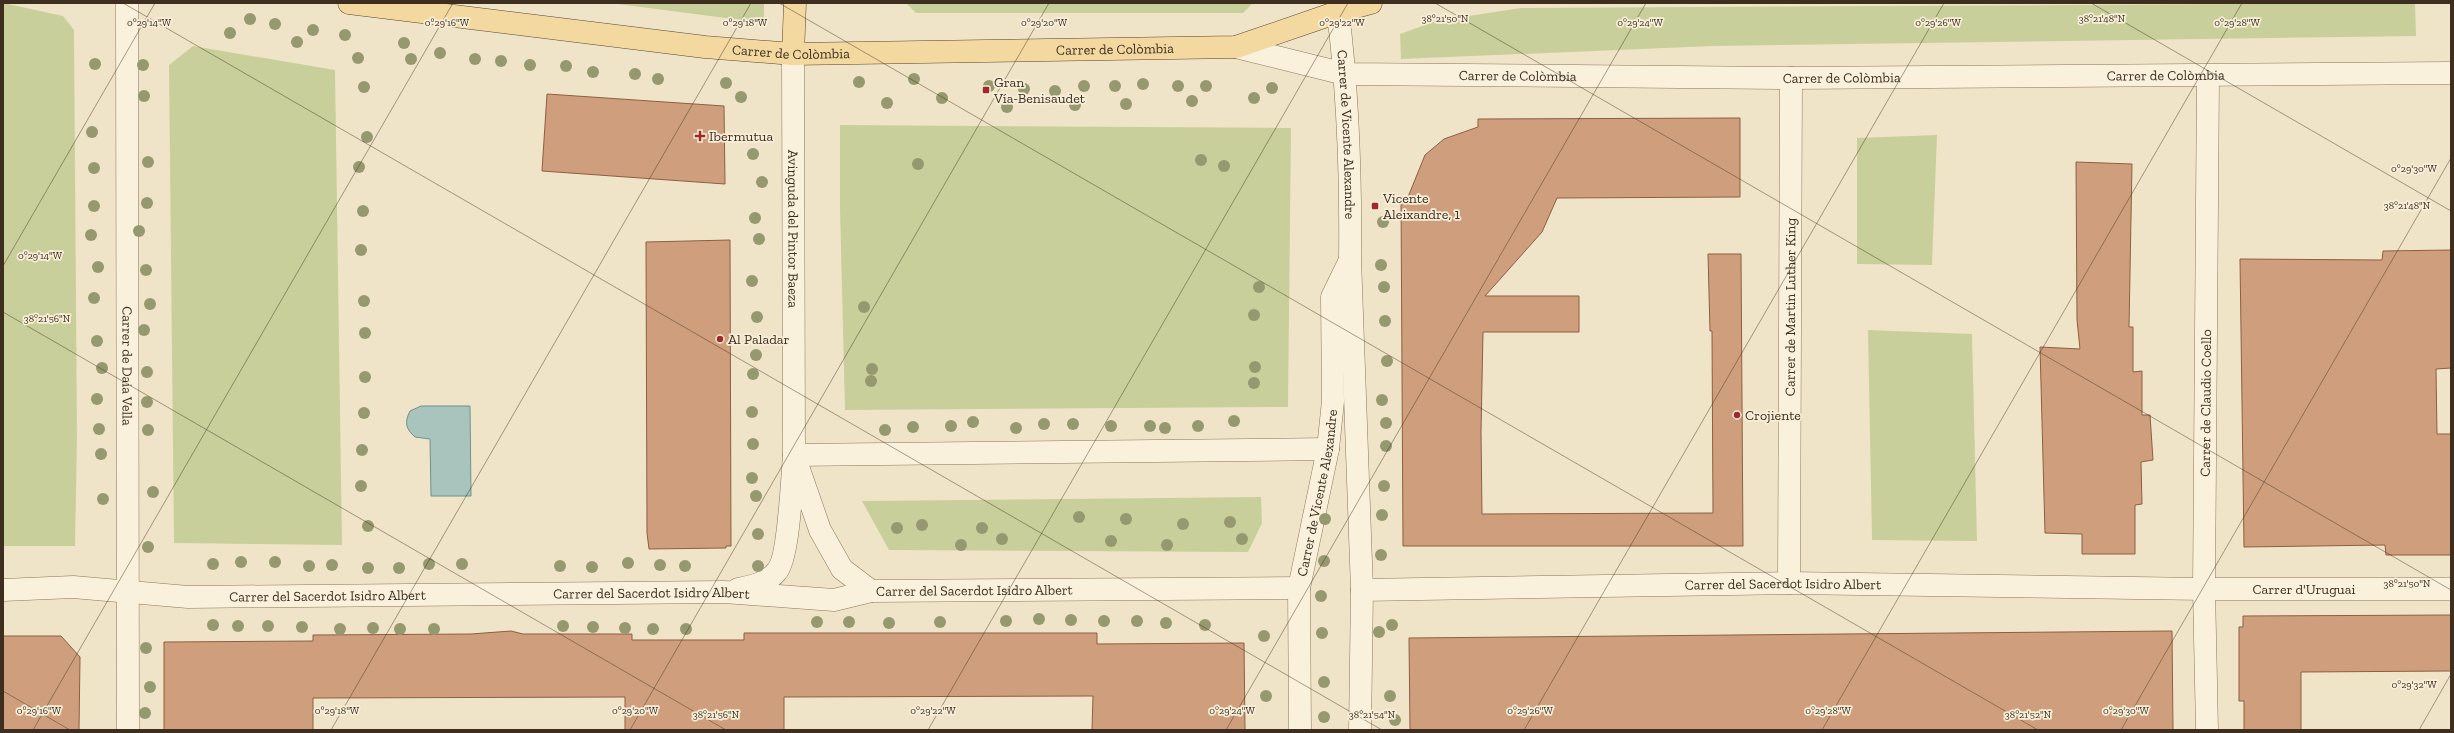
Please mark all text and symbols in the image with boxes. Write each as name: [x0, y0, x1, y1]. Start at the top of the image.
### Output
text: 38°21'50"N: [1422, 13, 1469, 25]
text: 38°21'48"N: [2079, 13, 2126, 25]
text: 0°29'14"W: [127, 17, 172, 29]
text: 0°29'16"W: [425, 17, 470, 29]
text: 0°29'18"W: [723, 17, 768, 29]
text: 0°29'20"W: [1021, 17, 1068, 29]
text: 0°29'22"W: [1319, 17, 1365, 29]
text: 0°29'24"W: [1617, 17, 1663, 29]
text: 0°29'26"W: [1915, 17, 1961, 29]
text: 0°29'28"W: [2214, 17, 2260, 29]
street label: Carrer de Colòmbia: [1056, 39, 1174, 58]
street label: Carrer de Colòmbia: [732, 41, 850, 63]
street label: Carrer de Vicente Alexandre: [1334, 49, 1359, 220]
street label: Carrer de Colòmbia: [2107, 66, 2225, 84]
street label: Carrer de Colòmbia: [1459, 67, 1577, 85]
street label: Carrer de Colòmbia: [1783, 69, 1901, 87]
place label: Gran Vía-Benisaudet: [993, 74, 1086, 107]
marker: Gran Vía-Benisaudet: [981, 85, 991, 95]
place label: Ibermutua: [709, 128, 773, 145]
marker: Ibermutua: [694, 130, 706, 142]
street label: Avinguda del Pintor Baeza: [785, 150, 802, 308]
text: 0°29'30"W: [2391, 163, 2438, 175]
place label: Vicente Aleixandre, 1: [1382, 190, 1460, 223]
text: 38°21'48"N: [2384, 200, 2431, 212]
marker: Vicente Aleixandre, 1: [1370, 201, 1380, 211]
street label: Carrer de Martin Luther King: [1781, 218, 1799, 396]
text: 0°29'14"W: [18, 250, 63, 262]
street label: Carrer de Daia Vella: [119, 306, 136, 426]
text: 38°21'56"N: [24, 313, 71, 325]
street label: Carrer de Claudio Coello: [2196, 329, 2215, 477]
place label: Al Paladar: [728, 331, 790, 348]
marker: Al Paladar: [715, 334, 725, 344]
place label: Crojiente: [1745, 407, 1801, 424]
street label: Carrer de Vicente Alexandre: [1293, 408, 1341, 578]
marker: Crojiente: [1732, 410, 1742, 420]
street label: Carrer del Sacerdot Isidro Albert: [1684, 574, 1882, 593]
text: 38°21'50"N: [2384, 578, 2431, 590]
street label: Carrer del Sacerdot Isidro Albert: [876, 581, 1074, 599]
street label: Carrer d'Uruguai: [2252, 581, 2355, 598]
street label: Carrer del Sacerdot Isidro Albert: [553, 583, 751, 602]
street label: Carrer del Sacerdot Isidro Albert: [229, 586, 427, 605]
text: 0°29'32"W: [2391, 679, 2437, 691]
text: 0°29'16"W: [17, 705, 62, 717]
text: 0°29'18"W: [315, 705, 360, 717]
text: 0°29'20"W: [612, 705, 659, 717]
text: 0°29'22"W: [910, 705, 956, 717]
text: 0°29'24"W: [1209, 705, 1255, 717]
text: 0°29'26"W: [1507, 705, 1553, 717]
text: 0°29'28"W: [1805, 705, 1851, 717]
text: 0°29'30"W: [2103, 705, 2150, 717]
text: 38°21'56"N: [693, 709, 740, 721]
text: 38°21'54"N: [1349, 709, 1396, 721]
text: 38°21'52"N: [2005, 709, 2052, 721]

